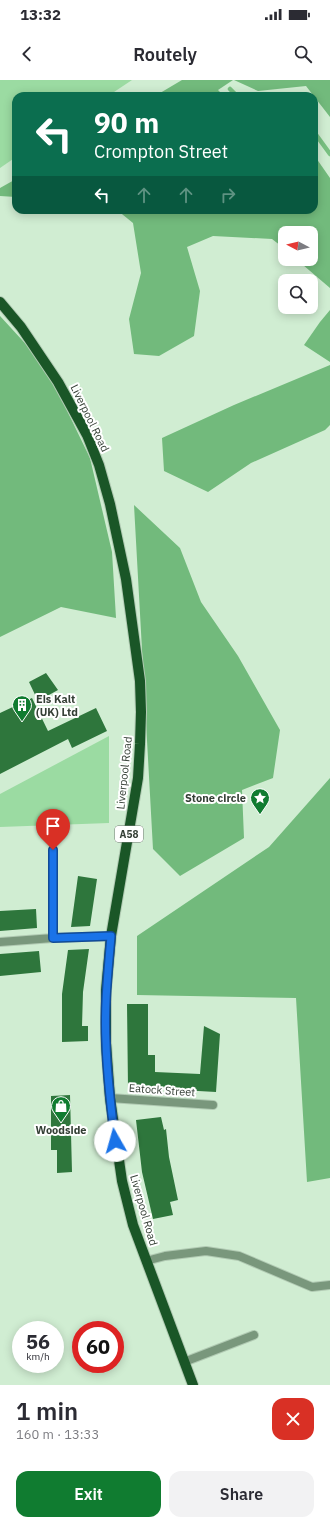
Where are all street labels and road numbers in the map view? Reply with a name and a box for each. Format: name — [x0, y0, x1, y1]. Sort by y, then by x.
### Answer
street label: Liverpool Road — [68, 382, 112, 454]
street label: Liverpool Road — [113, 736, 135, 810]
road number: A58 — [115, 826, 143, 842]
street label: Eatock Street — [128, 1081, 196, 1099]
street label: Liverpool Road — [127, 1173, 161, 1247]

